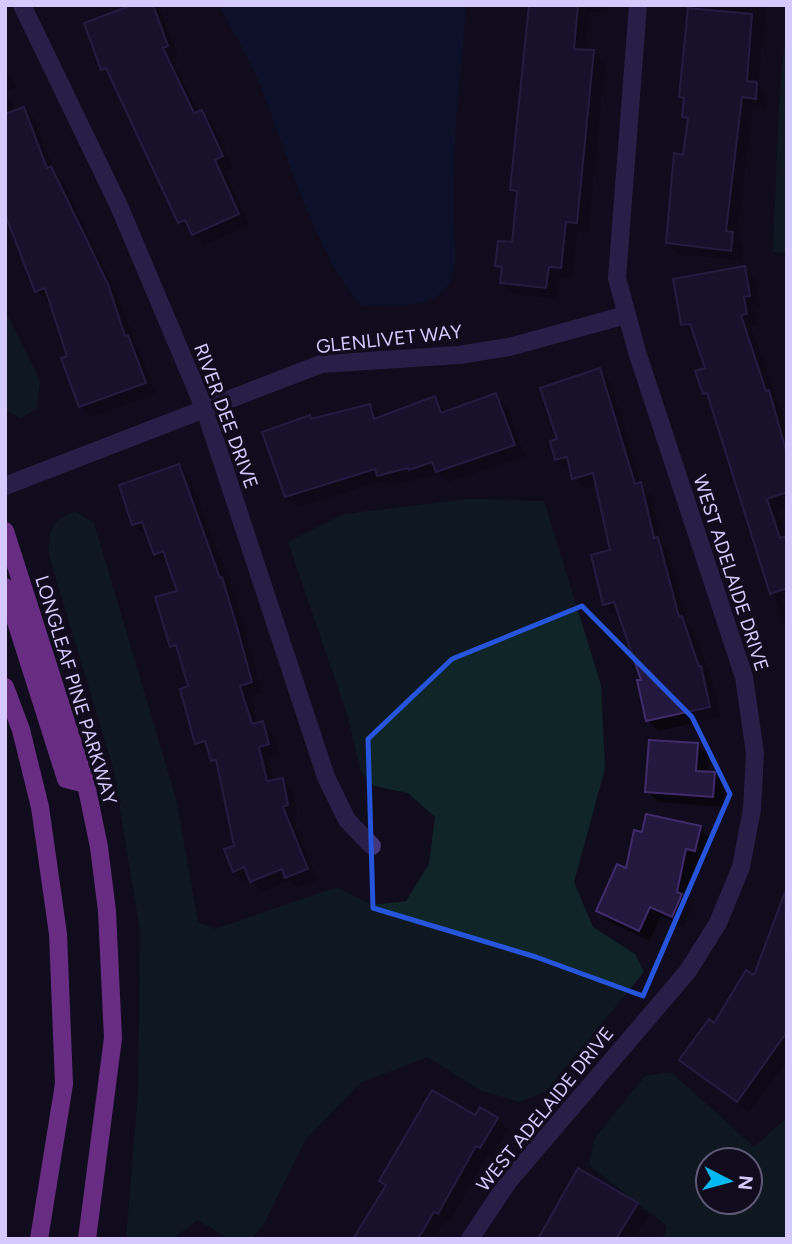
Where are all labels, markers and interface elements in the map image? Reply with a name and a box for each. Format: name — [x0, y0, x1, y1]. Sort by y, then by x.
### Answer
street label: GLENLIVET WAY — [315, 320, 464, 358]
street label: RIVER DEE DRIVE — [189, 340, 263, 492]
street label: WEST ADELAIDE DRIVE — [688, 472, 774, 674]
street label: LONGLEAF PINE PARKWAY — [30, 573, 122, 808]
street label: WEST ADELAIDE DRIVE — [472, 1022, 618, 1196]
north arrow — [694, 1146, 764, 1216]
text: N — [733, 1174, 758, 1191]

